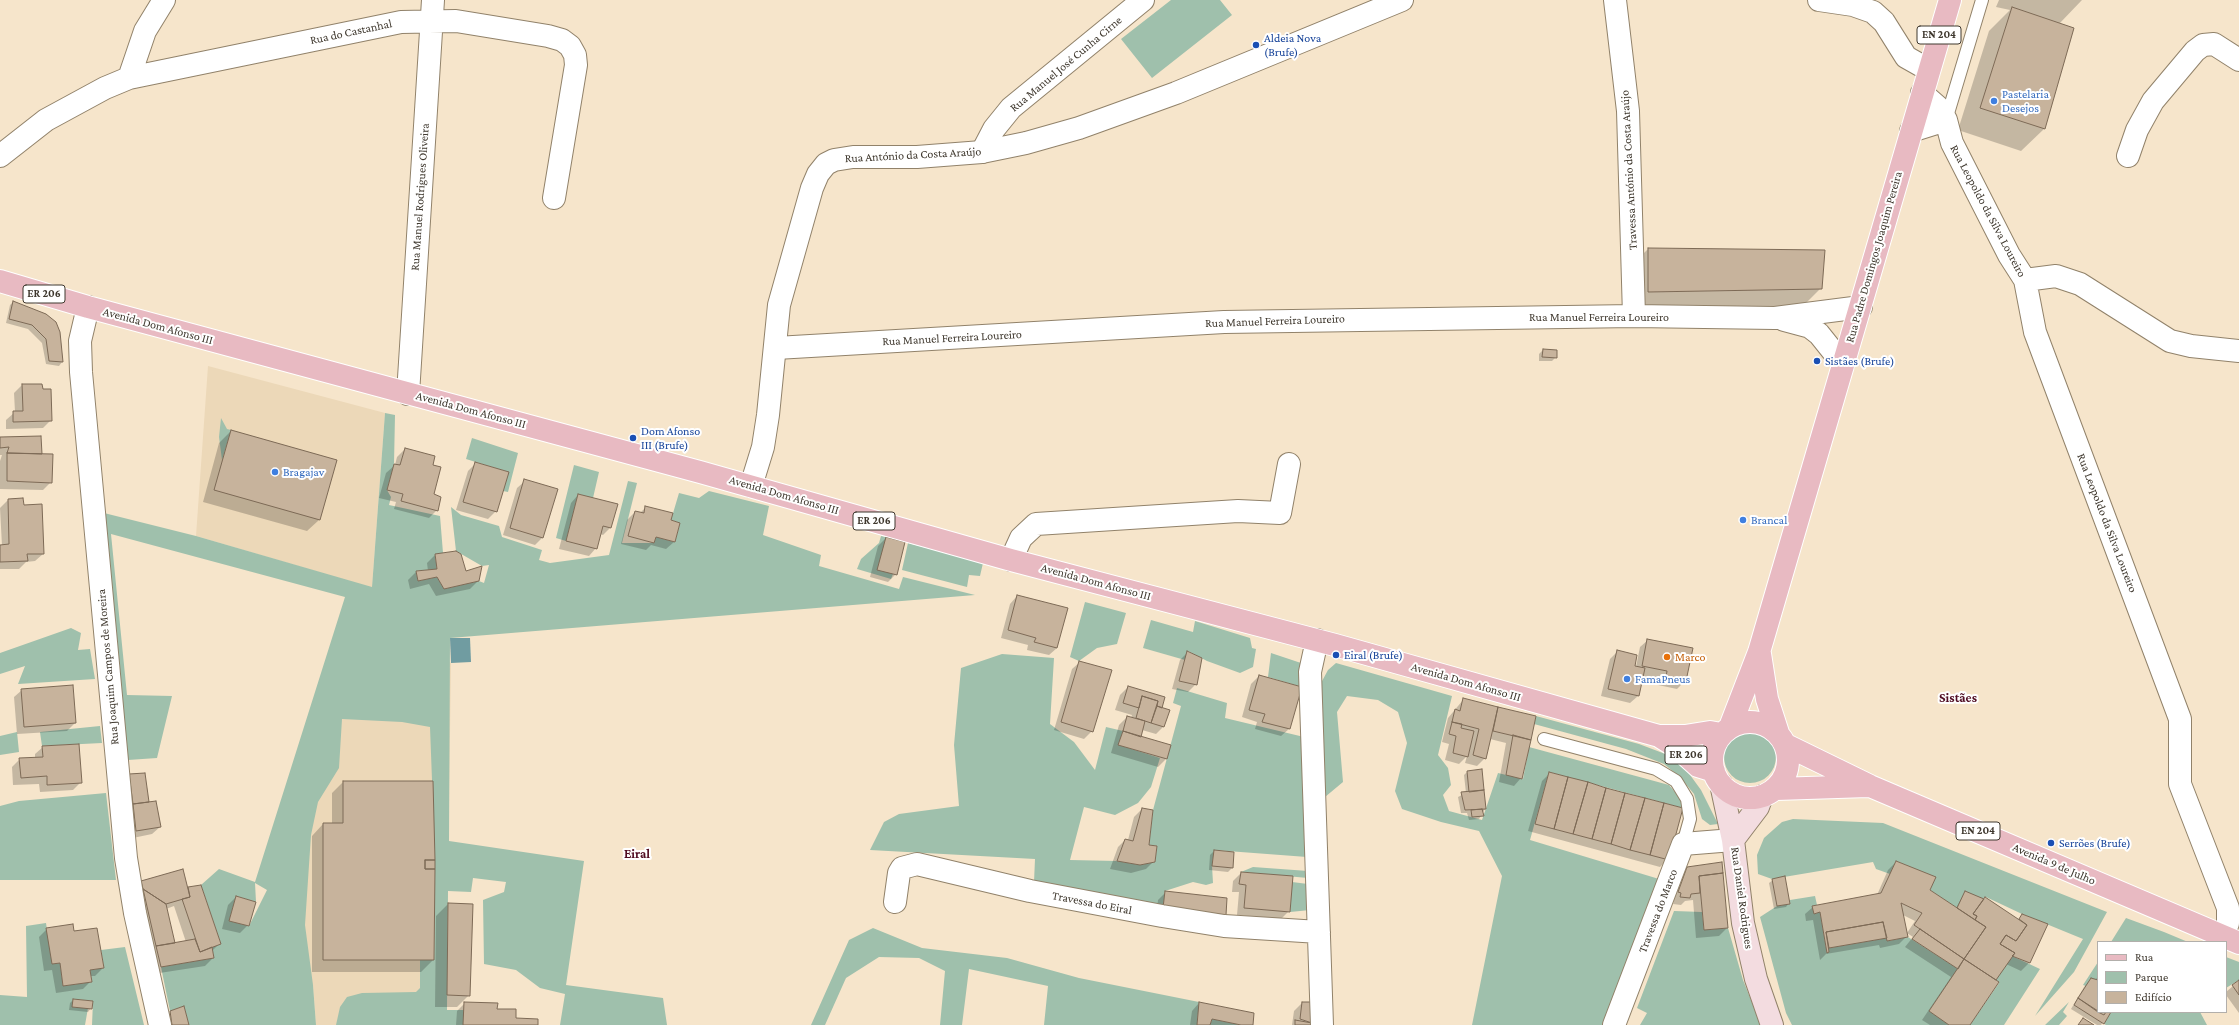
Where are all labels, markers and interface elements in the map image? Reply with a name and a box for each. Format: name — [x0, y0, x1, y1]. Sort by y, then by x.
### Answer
street label: Rua Manuel José Cunha Cirne — [1007, 13, 1125, 115]
street label: Rua do Castanhal — [309, 16, 393, 48]
road number: EN 204 — [1917, 26, 1961, 44]
place label: Aldeia Nova (Brufe) — [1264, 31, 1321, 59]
marker: Aldeia Nova (Brufe) — [1251, 40, 1261, 50]
place label: Pastelaria Desejos — [2002, 87, 2049, 115]
street label: Travessa António da Costa Araújo — [1618, 90, 1640, 250]
marker: Pastelaria Desejos — [1989, 96, 1999, 106]
street label: Rua Manuel Rodrigues Oliveira — [408, 123, 432, 271]
street label: Rua Leopoldo da Silva Loureiro — [1947, 142, 2029, 280]
street label: Rua António da Costa Araújo — [844, 144, 982, 166]
street label: Rua Padre Domingos Joaquim Pereira — [1843, 170, 1905, 344]
road number: ER 206 — [23, 285, 65, 303]
street label: Avenida Dom Afonso III — [101, 304, 215, 348]
street label: Rua Manuel Ferreira Loureiro — [1529, 310, 1669, 324]
street label: Rua Manuel Ferreira Loureiro — [1205, 311, 1345, 331]
street label: Rua Manuel Ferreira Loureiro — [882, 327, 1022, 349]
place label: Sistães (Brufe) — [1825, 354, 1894, 368]
marker: Sistães (Brufe) — [1812, 356, 1822, 366]
street label: Avenida Dom Afonso III — [414, 388, 528, 432]
place label: Dom Afonso III (Brufe) — [641, 424, 700, 452]
marker: Dom Afonso III (Brufe) — [628, 433, 638, 443]
street label: Rua Leopoldo da Silva Loureiro — [2074, 451, 2140, 595]
place label: Bragajav — [283, 465, 324, 479]
marker: Bragajav — [270, 467, 280, 477]
street label: Avenida Dom Afonso III — [728, 472, 840, 518]
road number: ER 206 — [853, 512, 895, 530]
place label: Brancal — [1751, 513, 1787, 527]
marker: Brancal — [1738, 515, 1748, 525]
street label: Avenida Dom Afonso III — [1039, 560, 1153, 604]
street label: Rua Joaquim Campos de Moreira — [94, 588, 122, 746]
place label: Eiral (Brufe) — [1344, 648, 1403, 662]
marker: Eiral (Brufe) — [1331, 650, 1341, 660]
place label: Marco — [1675, 650, 1705, 664]
marker: Marco — [1662, 652, 1672, 662]
street label: Avenida Dom Afonso III — [1410, 659, 1522, 705]
place label: FamaPneus — [1635, 672, 1690, 686]
marker: FamaPneus — [1622, 674, 1632, 684]
district label: Sistães — [1939, 690, 1977, 706]
road number: ER 206 — [1665, 746, 1707, 764]
road number: EN 204 — [1956, 822, 2000, 840]
place label: Serrões (Brufe) — [2059, 836, 2131, 850]
marker: Serrões (Brufe) — [2046, 838, 2056, 848]
street label: Avenida 9 de Julho — [2010, 840, 2098, 888]
district label: Eiral — [624, 846, 650, 862]
street label: Rua Daniel Rodrigues — [1728, 846, 1756, 950]
street label: Travessa do Marco — [1635, 867, 1681, 955]
street label: Travessa do Eiral — [1051, 888, 1133, 918]
legend — [2097, 941, 2227, 1013]
text: Rua — [2135, 950, 2153, 964]
text: Parque — [2135, 970, 2168, 984]
text: Edifício — [2135, 990, 2172, 1004]

